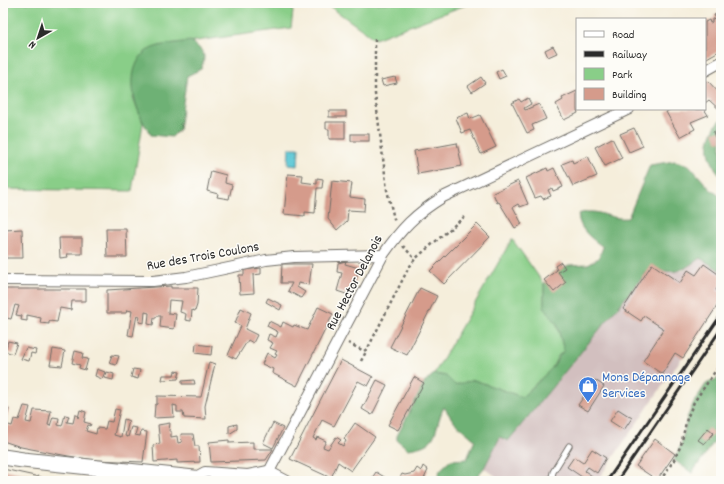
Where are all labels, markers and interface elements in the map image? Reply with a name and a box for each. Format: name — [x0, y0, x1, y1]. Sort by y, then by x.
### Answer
north arrow — [18, 18, 58, 58]
legend — [576, 18, 706, 110]
text: Road — [612, 27, 634, 44]
text: N — [25, 36, 40, 52]
text: Railway — [612, 47, 648, 64]
text: Park — [612, 67, 633, 84]
text: Building — [612, 87, 647, 104]
street label: Rue Hector Delanois — [321, 232, 389, 334]
street label: Rue des Trois Coulons — [145, 237, 261, 277]
place label: Mons Dépannage Services — [602, 368, 690, 404]
shop icon: Mons Dépannage Services — [577, 375, 599, 403]

